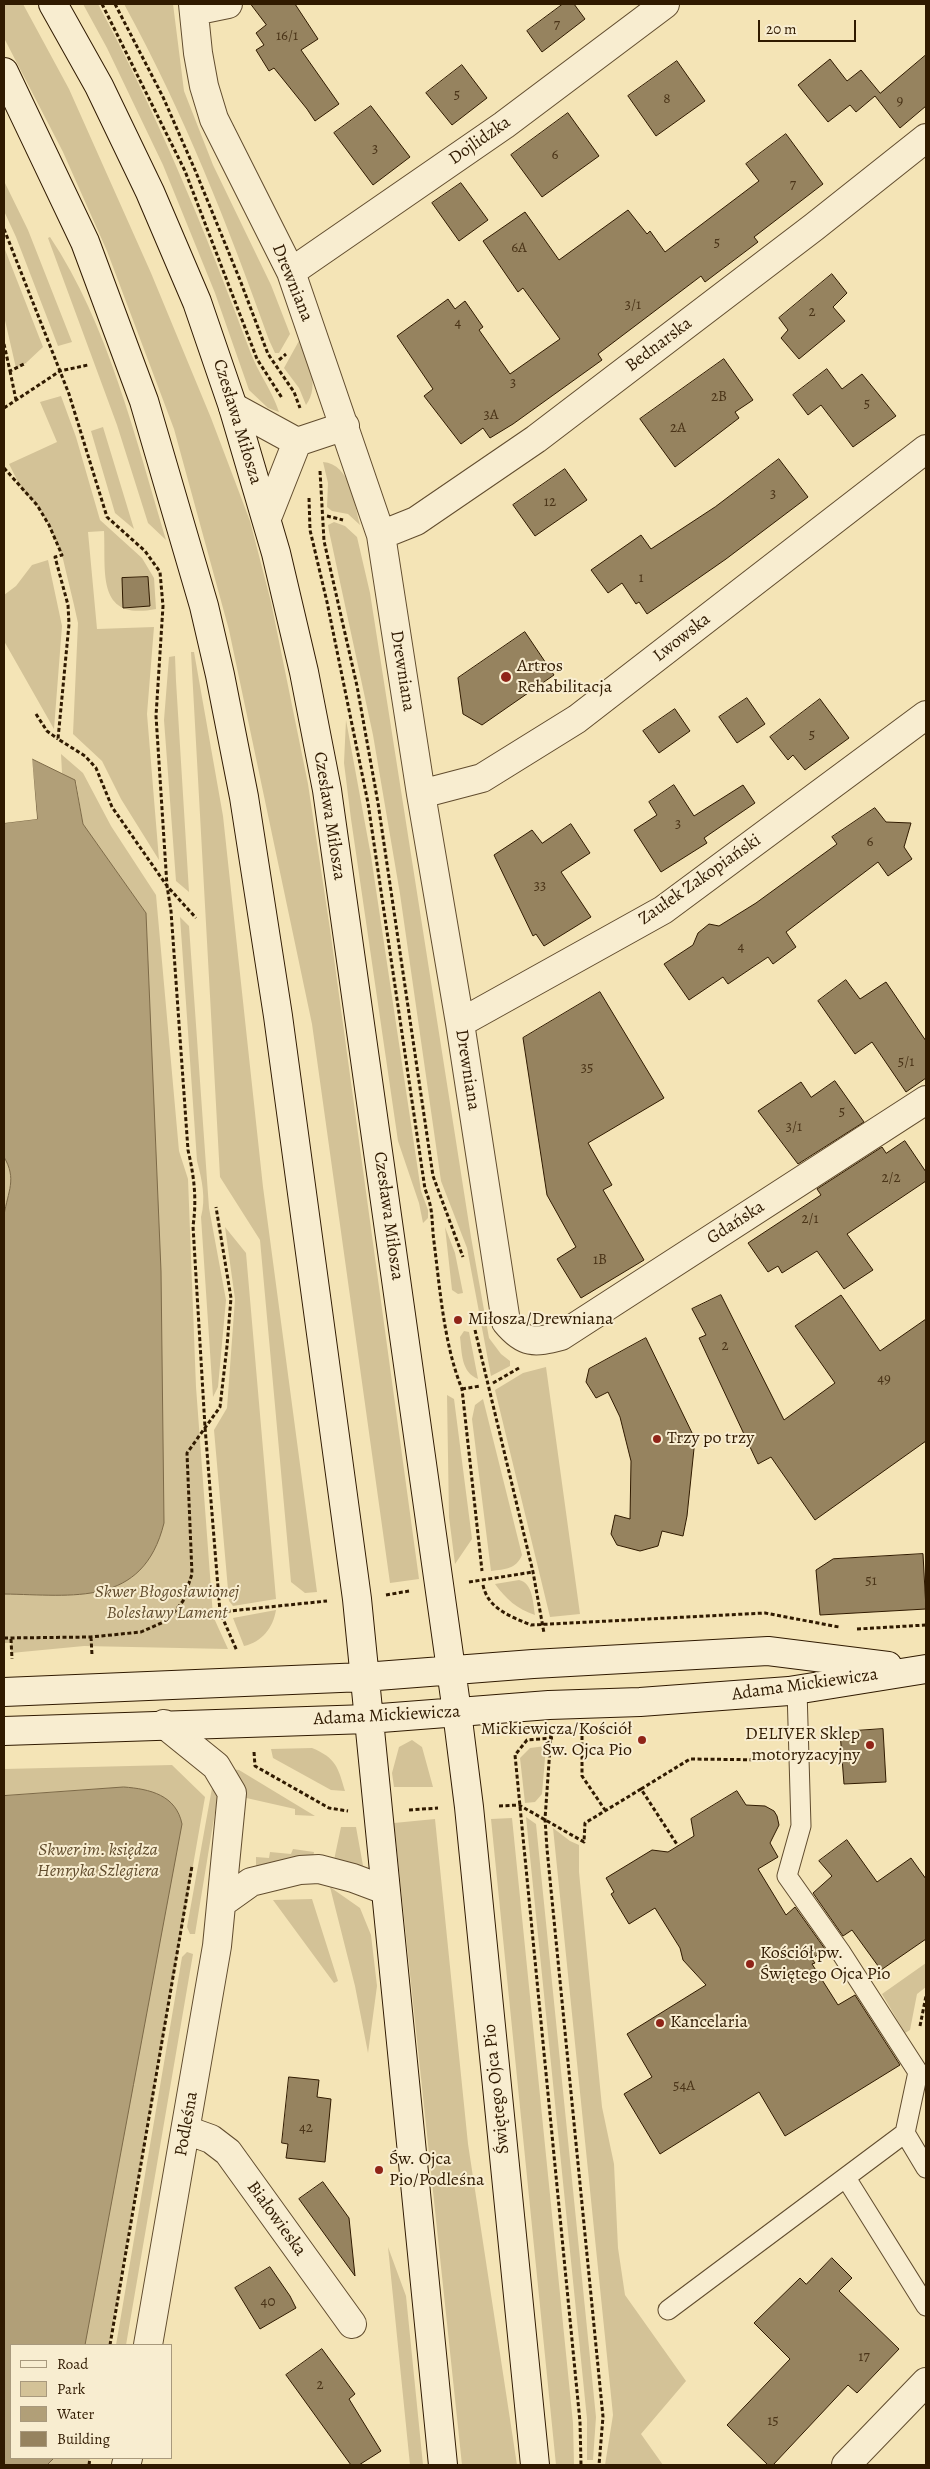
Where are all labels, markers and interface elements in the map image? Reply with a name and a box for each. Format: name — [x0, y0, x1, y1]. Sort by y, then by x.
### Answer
scale bar — [760, 10, 858, 42]
house number: 7 — [554, 16, 560, 34]
text: 20 m — [766, 19, 797, 39]
house number: 16/1 — [276, 27, 298, 45]
house number: 5 — [454, 86, 460, 104]
house number: 8 — [663, 90, 671, 108]
house number: 9 — [897, 92, 903, 110]
street label: Dojlidzka — [445, 112, 515, 170]
house number: 3 — [372, 140, 378, 158]
house number: 6 — [552, 146, 558, 164]
house number: 7 — [790, 176, 796, 194]
house number: 5 — [714, 234, 720, 252]
house number: 6A — [511, 239, 527, 257]
street label: Drewniana — [267, 241, 317, 325]
house number: 3/1 — [625, 296, 641, 314]
house number: 2 — [808, 303, 816, 321]
street label: Bednarska — [621, 313, 697, 377]
house number: 4 — [455, 314, 461, 332]
street label: Czesława Miłosza — [208, 357, 266, 487]
house number: 3 — [510, 374, 516, 392]
house number: 2B — [711, 388, 727, 406]
house number: 5 — [864, 395, 870, 413]
house number: 3A — [484, 406, 498, 424]
house number: 2A — [670, 419, 686, 437]
house number: 3 — [770, 485, 776, 503]
house number: 12 — [544, 493, 556, 511]
house number: 1 — [638, 569, 644, 587]
street label: Lwowska — [649, 609, 715, 667]
street label: Drewniana — [385, 629, 419, 713]
place label: Artros Rehabilitacja — [517, 656, 612, 699]
marker: Artros Rehabilitacja — [499, 670, 513, 684]
house number: 5 — [809, 726, 815, 744]
street label: Czesława Miłosza — [308, 750, 350, 882]
house number: 3 — [675, 815, 681, 833]
street label: Zaułek Zakopiański — [635, 830, 765, 930]
house number: 6 — [867, 833, 873, 851]
house number: 33 — [534, 877, 546, 895]
house number: 4 — [738, 938, 744, 956]
street label: Drewniana — [450, 1028, 484, 1112]
house number: 5/1 — [898, 1053, 914, 1071]
house number: 35 — [581, 1059, 593, 1077]
house number: 5 — [839, 1103, 845, 1121]
house number: 3/1 — [786, 1118, 802, 1136]
street label: Czesława Miłosza — [368, 1150, 408, 1282]
house number: 2/2 — [881, 1169, 901, 1187]
street label: Gdańska — [703, 1197, 769, 1249]
house number: 2/1 — [801, 1210, 819, 1228]
house number: 1B — [593, 1251, 607, 1269]
place label: Miłosza/Drewniana — [468, 1309, 613, 1331]
marker: Miłosza/Drewniana — [452, 1314, 464, 1326]
house number: 2 — [721, 1337, 729, 1355]
house number: 49 — [877, 1370, 891, 1388]
place label: Trzy po trzy — [667, 1428, 754, 1450]
marker: Trzy po trzy — [651, 1433, 663, 1445]
house number: 51 — [865, 1572, 877, 1590]
park label: Skwer Błogosławionej Bolesławy Lament — [95, 1582, 239, 1625]
street label: Adama Mickiewicza — [731, 1664, 879, 1706]
street label: Adama Mickiewicza — [313, 1701, 461, 1731]
place label: Mickiewicza/Kościół Św. Ojca Pio — [481, 1719, 632, 1762]
place label: DELIVER Sklep motoryzacyjny — [745, 1724, 860, 1766]
marker: Mickiewicza/Kościół Św. Ojca Pio — [636, 1734, 648, 1746]
marker: DELIVER Sklep motoryzacyjny — [864, 1739, 876, 1751]
park label: Skwer im. księdza Henryka Szlegiera — [37, 1840, 159, 1882]
place label: Kościół pw. Świętego Ojca Pio — [760, 1943, 891, 1986]
marker: Kościół pw. Świętego Ojca Pio — [744, 1958, 756, 1970]
place label: Kancelaria — [670, 2012, 748, 2034]
marker: Kancelaria — [654, 2017, 666, 2029]
street label: Świętego Ojca Pio — [479, 2023, 515, 2155]
house number: 54A — [673, 2077, 695, 2095]
street label: Podleśna — [171, 2090, 203, 2158]
house number: 42 — [299, 2119, 313, 2137]
place label: Św. Ojca Pio/Podleśna — [389, 2149, 484, 2192]
marker: Św. Ojca Pio/Podleśna — [373, 2164, 385, 2176]
street label: Białowieska — [242, 2177, 310, 2261]
house number: 40 — [261, 2293, 275, 2311]
legend — [10, 2344, 172, 2459]
house number: 17 — [858, 2348, 870, 2366]
text: Road — [57, 2354, 88, 2374]
house number: 2 — [316, 2376, 324, 2394]
text: Park — [57, 2379, 85, 2399]
text: Water — [57, 2404, 94, 2424]
house number: 15 — [767, 2412, 779, 2430]
text: Building — [57, 2429, 110, 2449]

